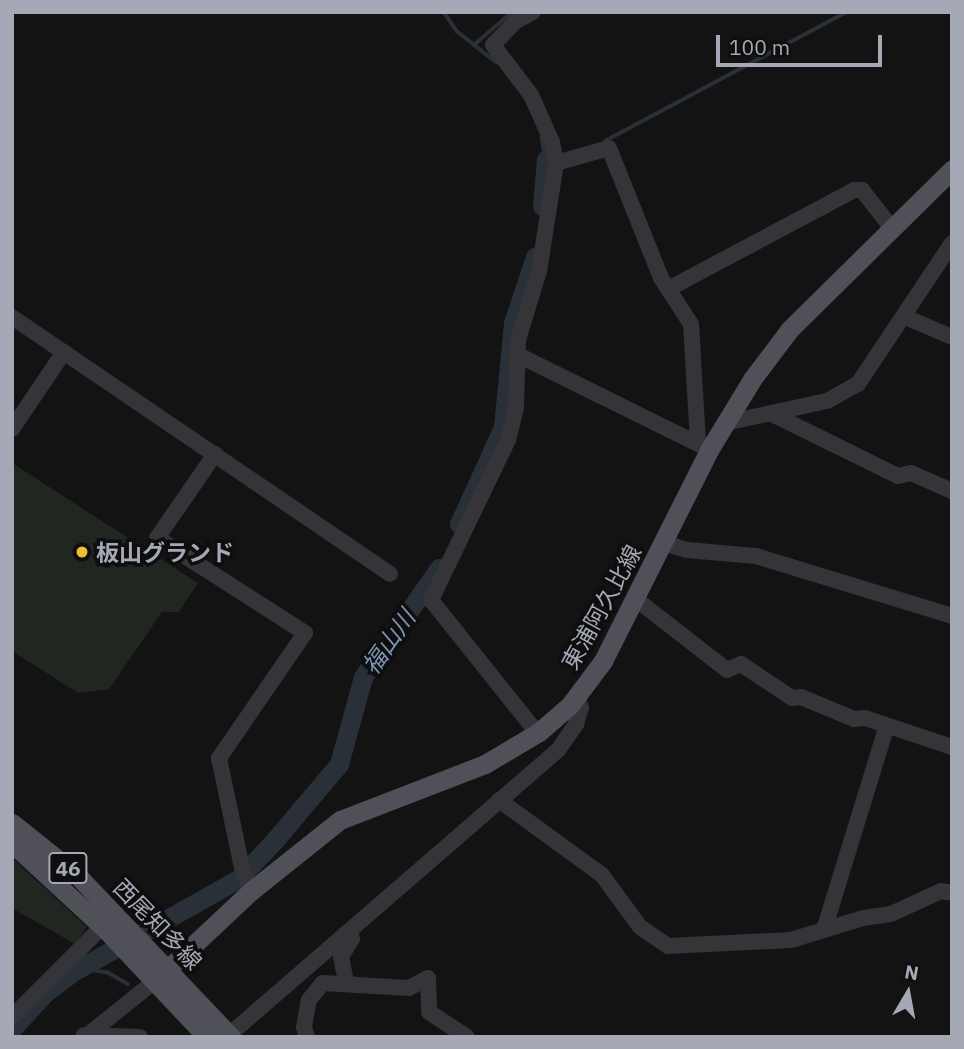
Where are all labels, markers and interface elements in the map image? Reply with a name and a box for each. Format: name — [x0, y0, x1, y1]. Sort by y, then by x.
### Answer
scale bar — [719, 21, 885, 65]
text: 100 m — [729, 33, 790, 61]
place label: 板山グランド — [96, 538, 234, 566]
street label: 東浦阿久比線 — [555, 540, 647, 674]
marker: 板山グランド — [74, 544, 90, 560]
water label: 福山川 — [357, 604, 421, 680]
road number: 46 — [47, 850, 89, 886]
street label: 西尾知多線 — [108, 873, 208, 975]
north arrow — [873, 958, 943, 1028]
text: N — [903, 959, 921, 985]

